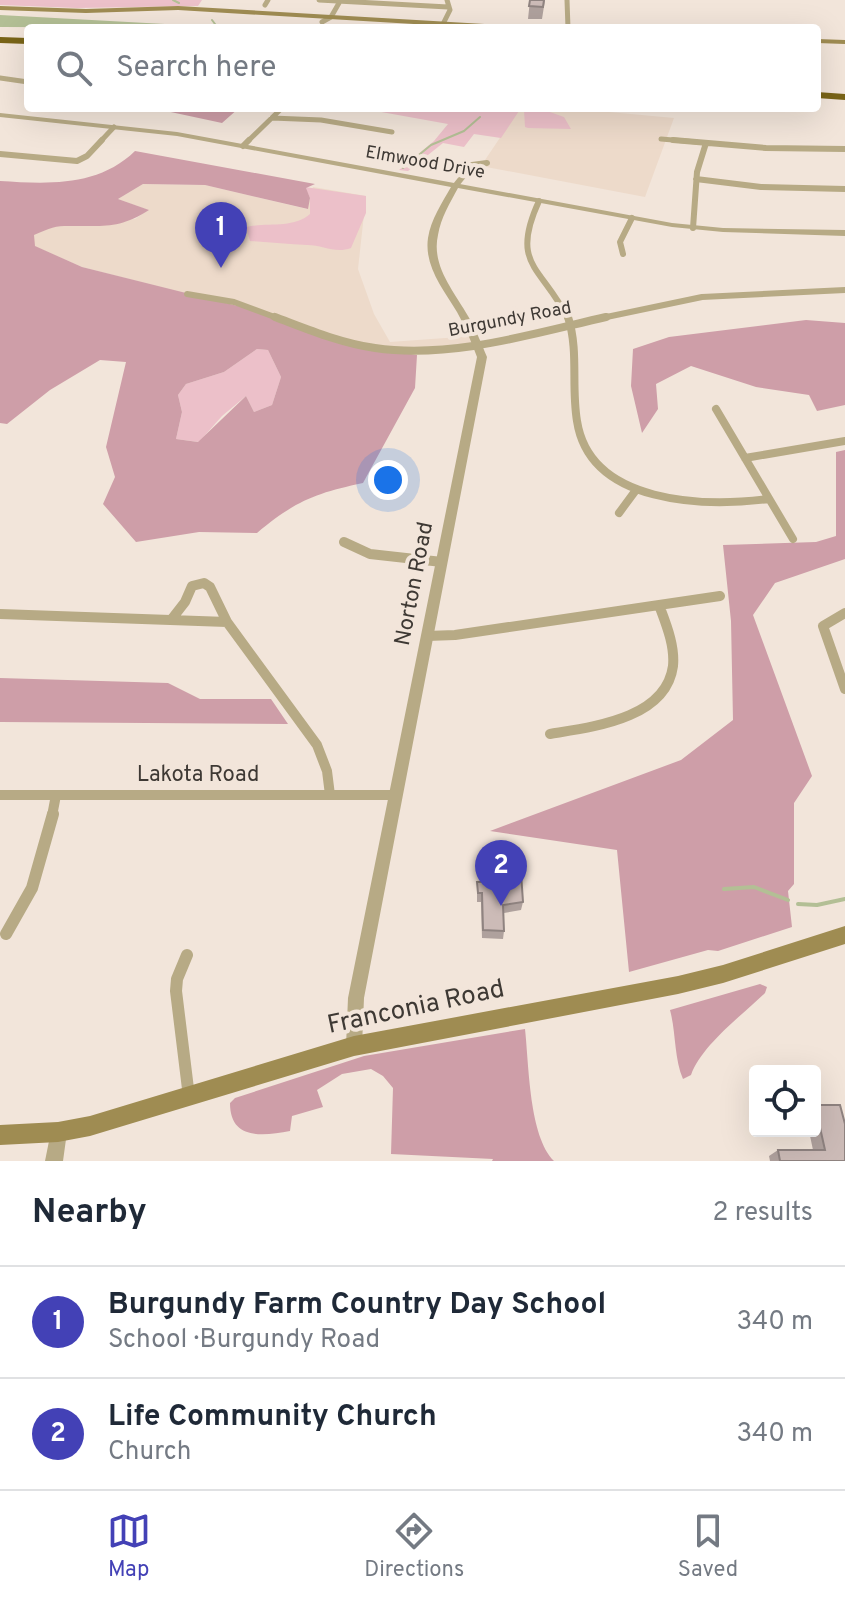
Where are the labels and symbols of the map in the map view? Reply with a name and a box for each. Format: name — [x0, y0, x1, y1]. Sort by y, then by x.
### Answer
street label: Elmwood Drive — [363, 141, 487, 185]
pin: 1 — [195, 202, 247, 268]
street label: Burgundy Road — [446, 297, 574, 343]
your location — [368, 460, 408, 500]
street label: Norton Road — [390, 520, 440, 648]
street label: Lakota Road — [137, 762, 259, 789]
pin: 2 — [475, 840, 527, 906]
street label: Franconia Road — [324, 973, 508, 1043]

